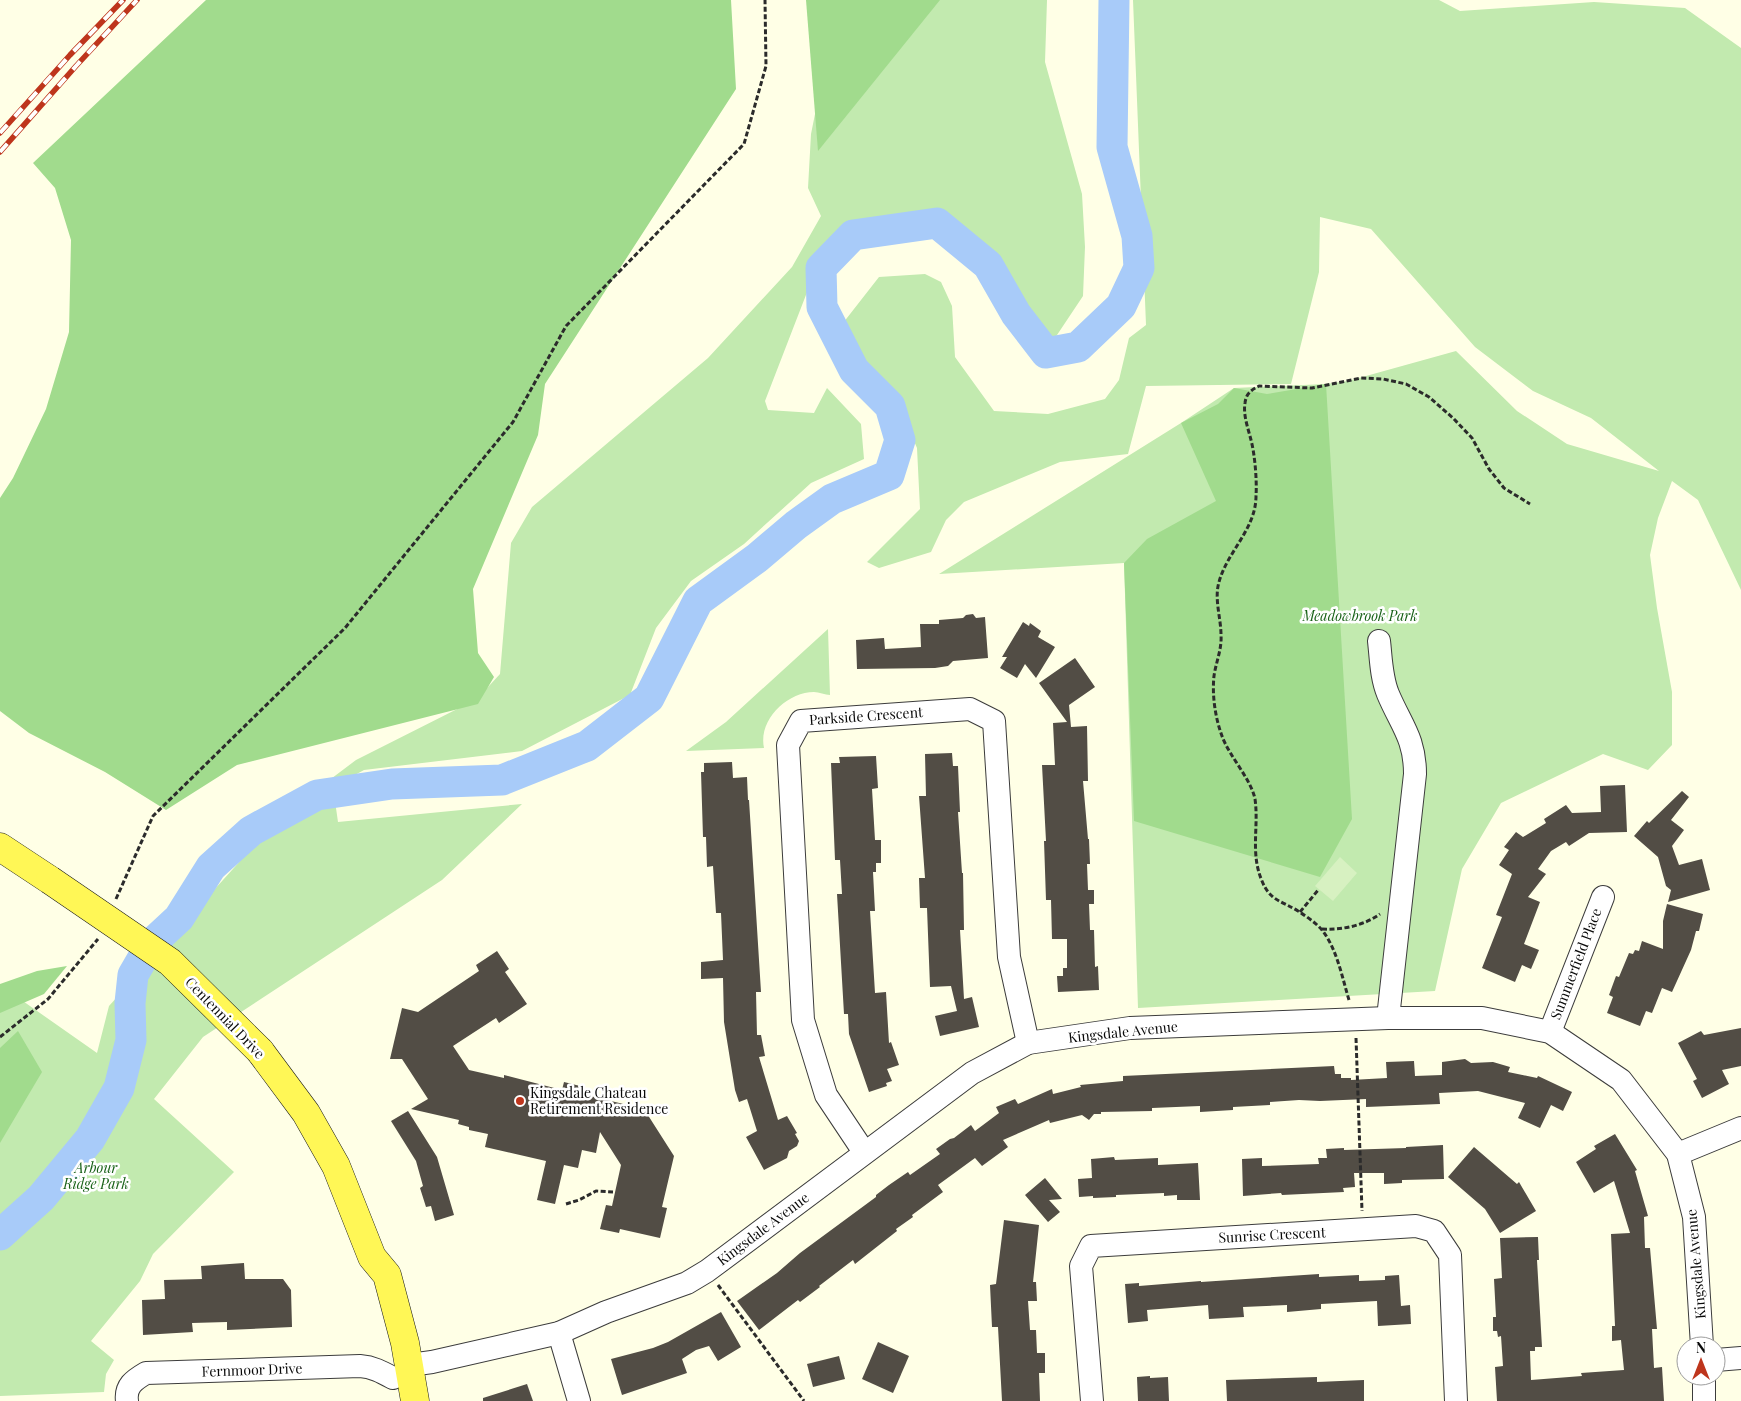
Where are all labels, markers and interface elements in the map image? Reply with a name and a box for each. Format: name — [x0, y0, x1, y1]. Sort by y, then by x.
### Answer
park label: Meadowbrook Park — [1302, 606, 1417, 625]
street label: Parkside Crescent — [808, 702, 924, 729]
street label: Summerfield Place — [1546, 905, 1606, 1022]
street label: Centennial Drive — [181, 973, 269, 1063]
street label: Kingsdale Avenue — [1067, 1016, 1179, 1047]
place label: Kingsdale Chateau Retirement Residence — [530, 1083, 668, 1118]
marker: Kingsdale Chateau Retirement Residence — [514, 1095, 526, 1107]
park label: Arbour Ridge Park — [62, 1158, 129, 1193]
street label: Kingsdale Avenue — [713, 1188, 812, 1269]
street label: Kingsdale Avenue — [1681, 1208, 1710, 1320]
street label: Sunrise Crescent — [1218, 1222, 1327, 1247]
north arrow — [1676, 1336, 1726, 1386]
text: N — [1696, 1338, 1706, 1357]
street label: Fernmoor Drive — [201, 1358, 303, 1381]

